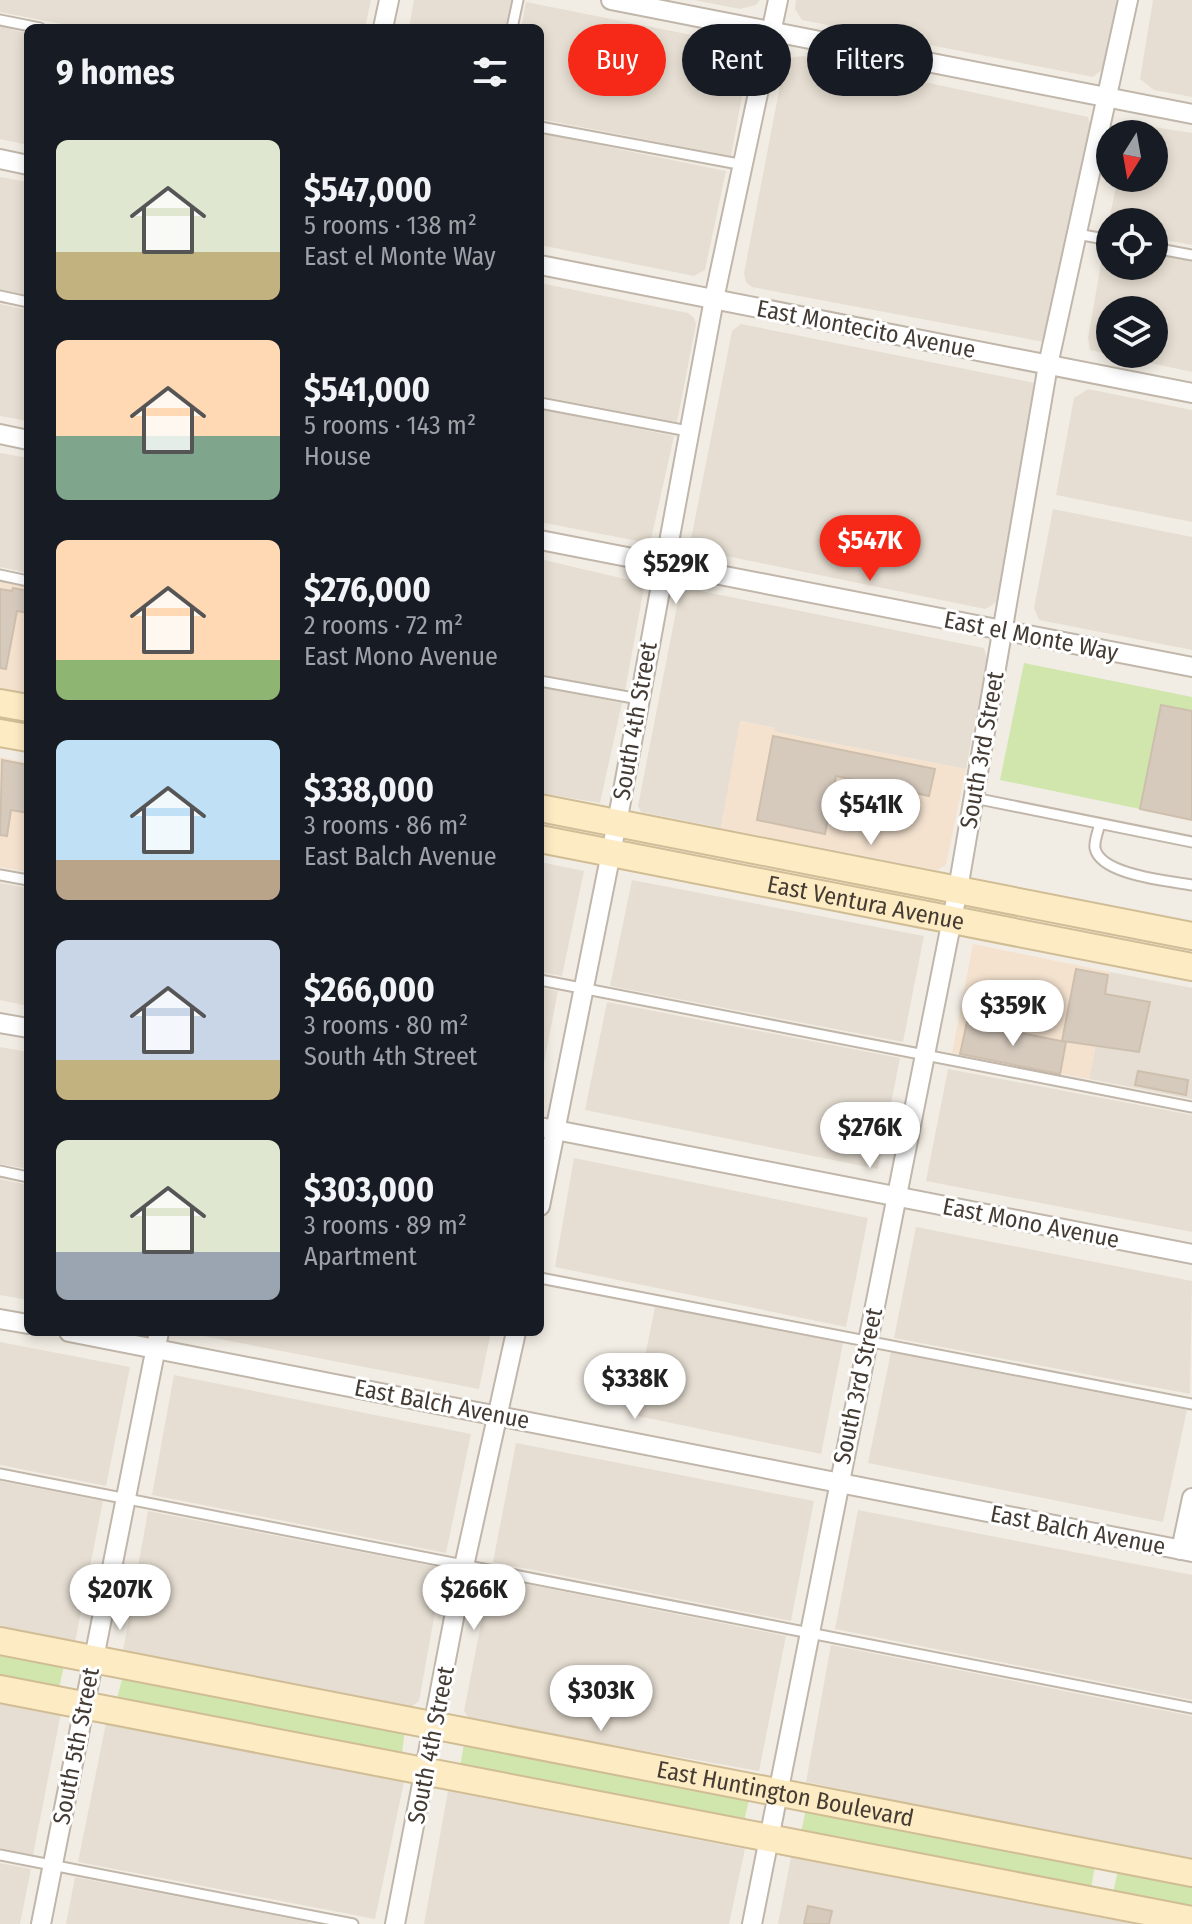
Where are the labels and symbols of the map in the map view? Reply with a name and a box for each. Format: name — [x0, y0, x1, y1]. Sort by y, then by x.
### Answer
north arrow — [1096, 120, 1168, 192]
street label: East Montecito Avenue — [754, 294, 978, 364]
pin: $547K — [814, 515, 926, 583]
pin: $529K — [620, 538, 732, 606]
street label: East el Monte Way — [942, 605, 1121, 667]
street label: South 4th Street — [607, 640, 663, 802]
street label: South 3rd Street — [954, 669, 1010, 831]
pin: $541K — [815, 779, 927, 847]
street label: East Ventura Avenue — [765, 870, 967, 936]
pin: $359K — [957, 980, 1069, 1048]
pin: $276K — [814, 1102, 926, 1170]
street label: East Mono Avenue — [940, 1192, 1122, 1254]
street label: South 3rd Street — [828, 1305, 888, 1467]
pin: $338K — [579, 1353, 691, 1421]
street label: East Balch Avenue — [352, 1373, 532, 1435]
street label: East Balch Avenue — [988, 1499, 1168, 1561]
pin: $207K — [64, 1564, 176, 1632]
pin: $266K — [418, 1564, 530, 1632]
street label: South 4th Street — [402, 1664, 460, 1826]
street label: South 5th Street — [47, 1665, 105, 1827]
pin: $303K — [545, 1665, 657, 1733]
street label: East Huntington Boulevard — [654, 1755, 916, 1833]

